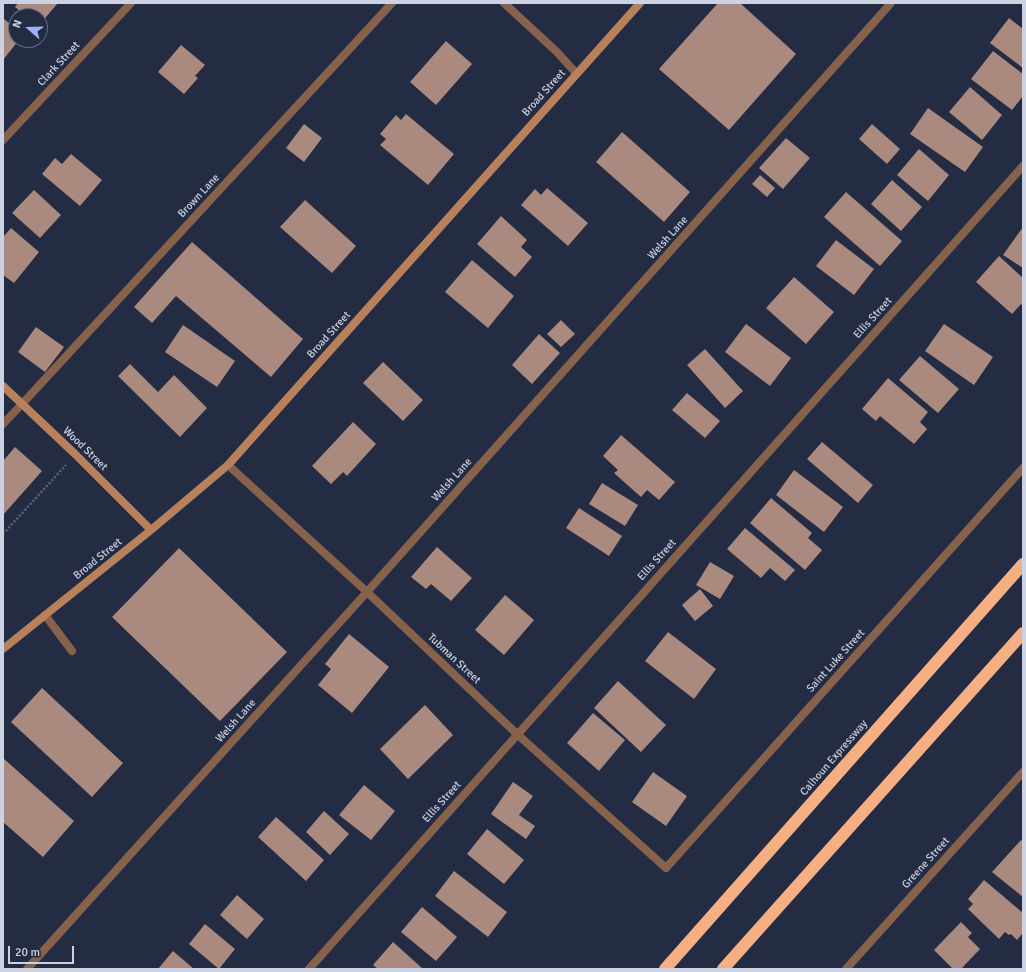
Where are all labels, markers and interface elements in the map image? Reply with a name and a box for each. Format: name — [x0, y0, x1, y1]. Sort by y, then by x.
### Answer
north arrow — [8, 8, 48, 48]
text: N — [10, 18, 25, 30]
street label: Clark Street — [35, 39, 83, 89]
street label: Broad Street — [520, 67, 568, 119]
street label: Brown Lane — [175, 171, 223, 221]
street label: Welsh Lane — [645, 214, 691, 262]
street label: Ellis Street — [851, 294, 895, 342]
street label: Broad Street — [305, 309, 353, 361]
street label: Wood Street — [60, 424, 110, 474]
street label: Welsh Lane — [429, 456, 475, 504]
street label: Broad Street — [71, 535, 125, 583]
street label: Ellis Street — [635, 536, 679, 584]
street label: Saint Luke Street — [804, 627, 868, 695]
street label: Tubman Street — [425, 631, 483, 687]
street label: Welsh Lane — [213, 697, 259, 745]
street label: Calhoun Expressway — [798, 717, 870, 799]
street label: Ellis Street — [420, 778, 464, 826]
street label: Greene Street — [900, 835, 952, 891]
scale bar — [10, 938, 76, 964]
text: 20 m — [15, 945, 40, 960]

